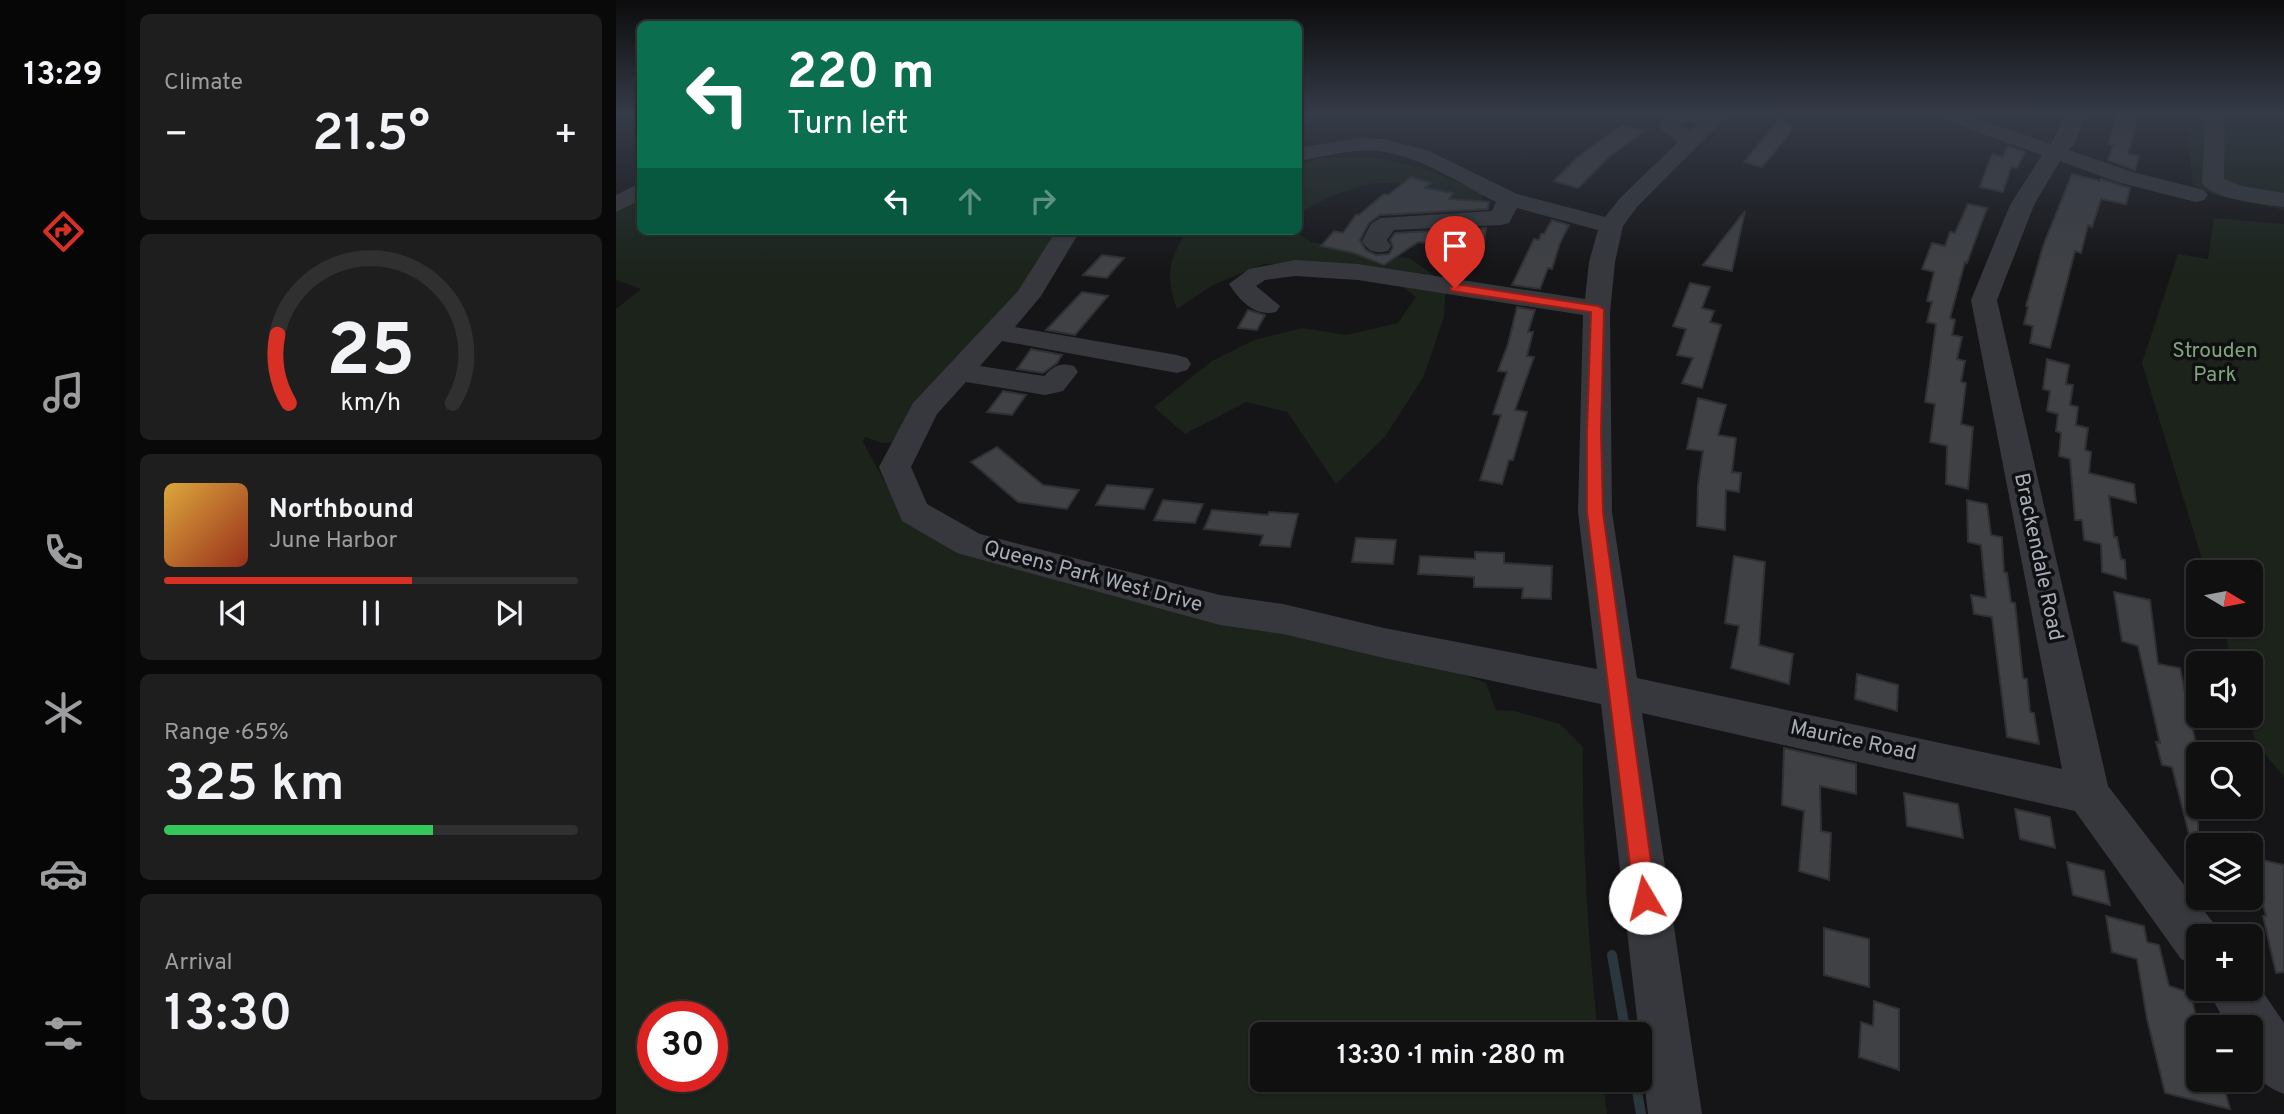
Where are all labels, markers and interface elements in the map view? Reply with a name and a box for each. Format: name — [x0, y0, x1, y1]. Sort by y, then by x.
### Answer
text: 220 m — [787, 44, 934, 106]
icon: left — [672, 49, 763, 140]
text: 13:29 — [24, 56, 103, 96]
text: Climate — [164, 69, 243, 98]
text: 21.5° — [312, 103, 430, 169]
text: Turn left — [787, 105, 908, 145]
text: − — [164, 112, 189, 161]
text: + — [553, 112, 578, 161]
icon: left — [878, 182, 916, 220]
icon: ahead — [951, 182, 989, 220]
icon: right — [1024, 182, 1062, 220]
icon: directions — [39, 207, 88, 256]
pin — [1425, 216, 1485, 288]
icon: arrive — [1436, 227, 1474, 265]
text: 25 — [327, 309, 416, 401]
park label: Strouden Park — [2172, 338, 2258, 389]
icon: music — [39, 368, 88, 417]
text: km/h — [341, 388, 401, 420]
street label: Brackendale Road — [2007, 471, 2069, 643]
text: Northbound — [269, 494, 414, 527]
text: June Harbor — [269, 527, 397, 556]
icon: phone — [39, 528, 88, 577]
street label: Queens Park West Drive — [981, 535, 1205, 619]
north arrow — [2186, 560, 2263, 637]
map controls — [2186, 560, 2263, 1092]
icon: previous — [214, 594, 252, 632]
icon: pause — [352, 594, 390, 632]
icon: next — [490, 594, 528, 632]
button: sound — [2186, 651, 2263, 728]
icon: climate — [39, 688, 88, 737]
street label: Maurice Road — [1788, 714, 1918, 768]
text: Range · 65% — [164, 719, 289, 748]
button: search — [2186, 742, 2263, 819]
text: 325 km — [164, 753, 344, 819]
button: layers — [2186, 833, 2263, 910]
icon: car — [39, 849, 88, 898]
position arrow — [1608, 861, 1682, 935]
button: + — [2186, 924, 2263, 1001]
text: Arrival — [164, 949, 233, 978]
text: 13:30 — [164, 983, 292, 1049]
speed limit sign: 30 — [637, 1001, 728, 1092]
icon: filters — [39, 1009, 88, 1058]
button: − — [2186, 1015, 2263, 1092]
text: 13:30 · 1 min · 280 m — [1337, 1040, 1565, 1073]

